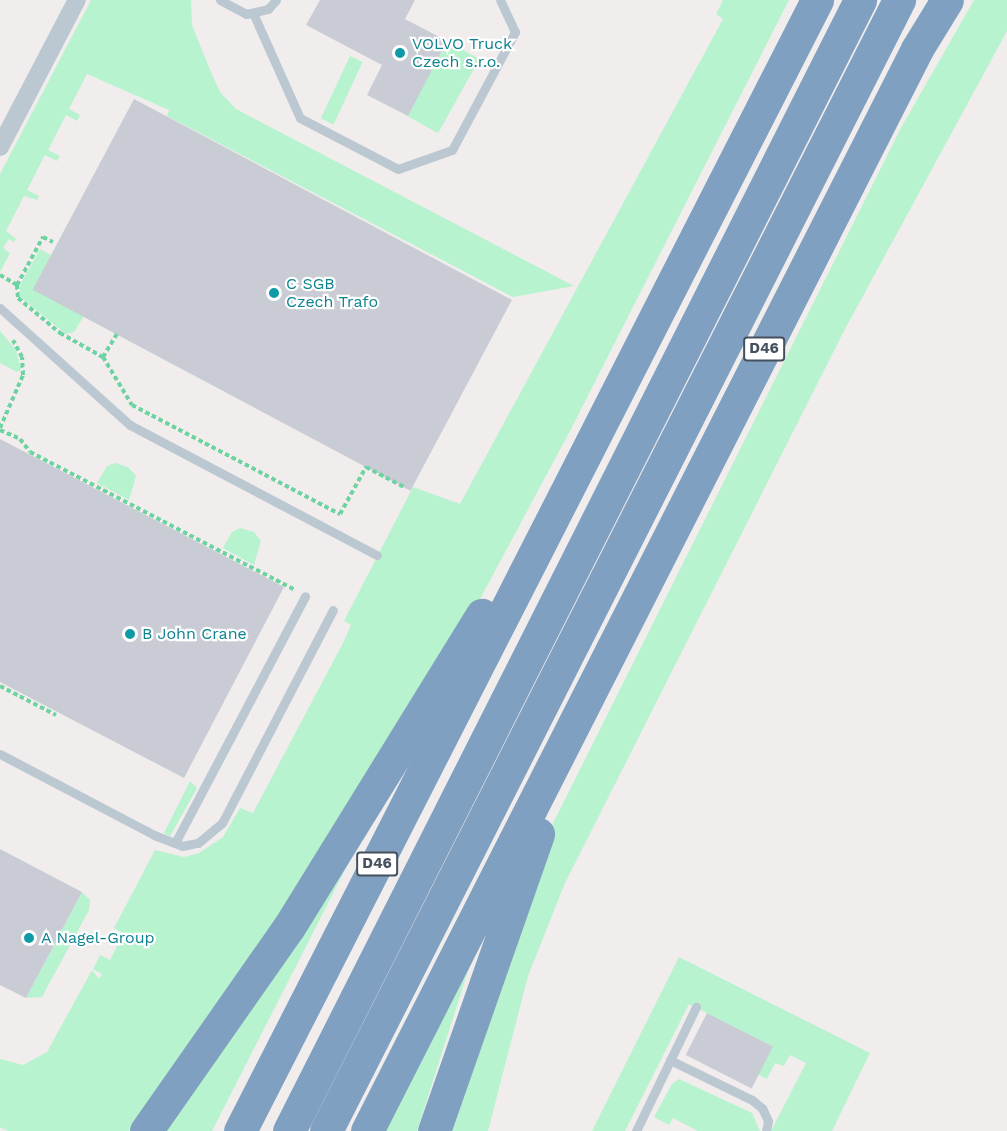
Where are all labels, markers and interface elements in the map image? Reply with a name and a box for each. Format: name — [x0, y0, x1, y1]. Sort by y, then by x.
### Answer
place label: VOLVO Truck Czech s.r.o. — [412, 34, 513, 72]
marker: VOLVO Truck Czech s.r.o. — [393, 46, 407, 60]
place label: C SGB Czech Trafo — [286, 274, 378, 312]
marker: C SGB Czech Trafo — [267, 286, 281, 300]
road number: D46 — [743, 337, 785, 361]
place label: B John Crane — [142, 624, 247, 644]
marker: B John Crane — [123, 627, 137, 641]
road number: D46 — [356, 852, 398, 876]
place label: A Nagel-Group — [41, 928, 155, 948]
marker: A Nagel-Group — [22, 931, 36, 945]

